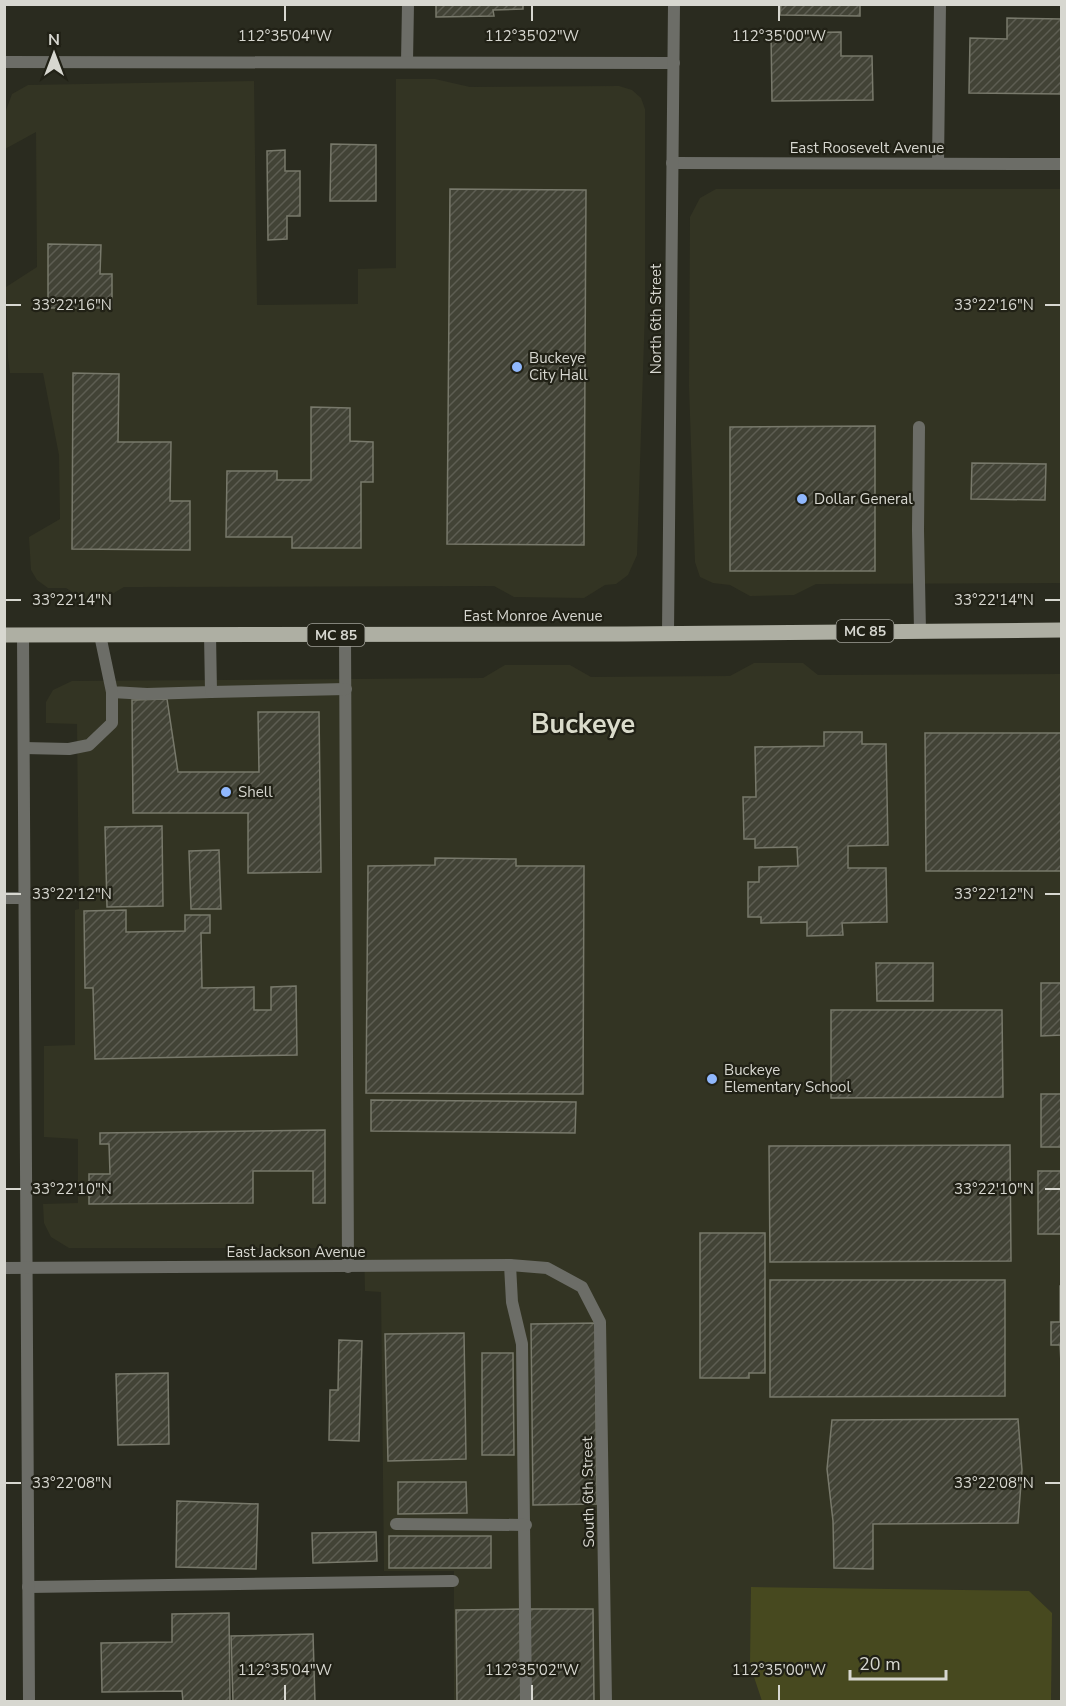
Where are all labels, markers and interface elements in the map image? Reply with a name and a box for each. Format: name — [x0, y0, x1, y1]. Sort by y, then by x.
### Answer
north arrow — [24, 24, 84, 84]
text: 112°35'04"W — [238, 26, 333, 46]
text: 112°35'02"W — [485, 26, 580, 46]
text: 112°35'00"W — [732, 26, 827, 46]
text: N — [48, 29, 60, 51]
street label: East Roosevelt Avenue — [790, 138, 944, 158]
street label: North 6th Street — [646, 263, 666, 374]
text: 33°22'16"N — [32, 295, 112, 315]
text: 33°22'16"N — [954, 295, 1034, 315]
place label: Buckeye City Hall — [529, 348, 588, 385]
marker: Buckeye City Hall — [510, 360, 524, 374]
place label: Dollar General — [814, 489, 913, 509]
marker: Dollar General — [795, 492, 809, 506]
text: 33°22'14"N — [32, 590, 112, 610]
text: 33°22'14"N — [954, 590, 1034, 610]
street label: East Monroe Avenue — [463, 606, 603, 626]
road number: MC 85 — [836, 620, 894, 642]
road number: MC 85 — [308, 624, 364, 646]
district label: Buckeye — [531, 706, 635, 743]
place label: Shell — [238, 782, 273, 802]
marker: Shell — [219, 785, 233, 799]
text: 33°22'12"N — [32, 884, 112, 904]
text: 33°22'12"N — [954, 884, 1034, 904]
place label: Buckeye Elementary School — [724, 1060, 851, 1097]
marker: Buckeye Elementary School — [705, 1072, 719, 1086]
text: 33°22'10"N — [32, 1179, 112, 1199]
text: 33°22'10"N — [954, 1179, 1034, 1199]
street label: East Jackson Avenue — [227, 1242, 365, 1262]
street label: South 6th Street — [577, 1436, 599, 1548]
text: 33°22'08"N — [32, 1473, 112, 1493]
text: 33°22'08"N — [954, 1473, 1034, 1493]
scale bar — [850, 1643, 946, 1681]
text: 20 m — [859, 1652, 901, 1676]
text: 112°35'04"W — [238, 1660, 333, 1680]
text: 112°35'02"W — [485, 1660, 580, 1680]
text: 112°35'00"W — [732, 1660, 827, 1680]

